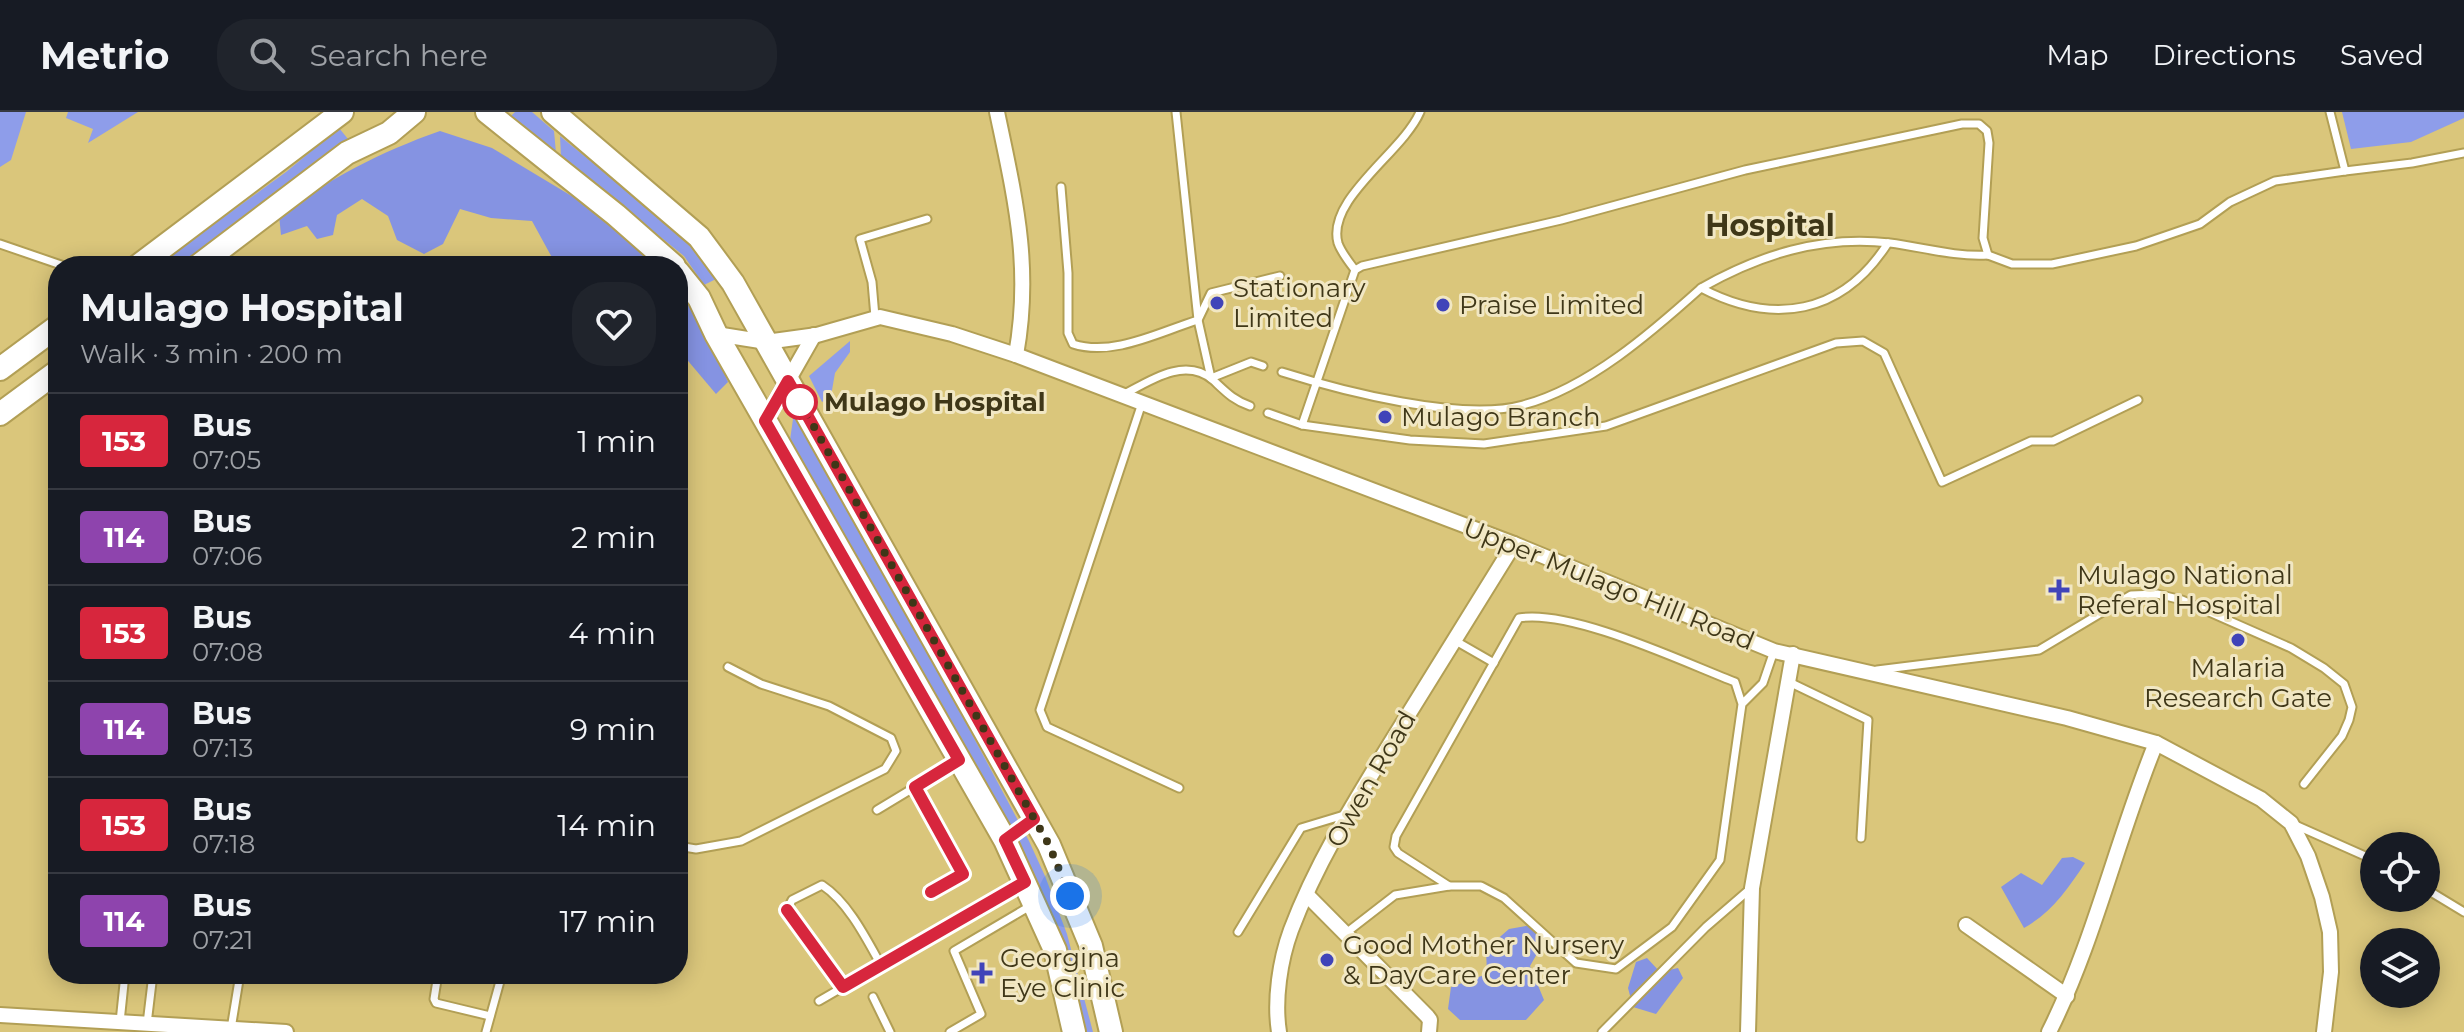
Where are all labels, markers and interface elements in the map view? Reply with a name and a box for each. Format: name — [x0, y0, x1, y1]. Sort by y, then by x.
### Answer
search box — [217, 19, 777, 91]
text: Metrio — [40, 32, 169, 79]
icon: search — [245, 33, 289, 77]
text: Search here — [309, 37, 488, 74]
text: Map — [2046, 38, 2108, 72]
text: Directions — [2152, 38, 2296, 72]
text: Saved — [2340, 38, 2424, 72]
district label: Hospital — [1705, 207, 1835, 244]
place label: Stationary Limited — [1233, 272, 1366, 334]
button: heart — [572, 282, 656, 366]
text: Mulago Hospital — [80, 284, 404, 331]
place label: Praise Limited — [1459, 289, 1644, 321]
marker: Stationary Limited — [1208, 294, 1226, 312]
marker: Praise Limited — [1434, 296, 1452, 314]
text: Walk · 3 min · 200 m — [80, 338, 343, 370]
marker: Mulago Hospital — [783, 385, 817, 419]
place label: Mulago Hospital — [824, 386, 1046, 418]
place label: Mulago Branch — [1401, 401, 1600, 433]
text: Bus — [192, 407, 252, 444]
marker: Mulago Branch — [1376, 408, 1394, 426]
text: 1 min — [577, 423, 656, 460]
text: 153 — [102, 424, 146, 458]
text: 07:05 — [192, 444, 261, 476]
text: Bus — [192, 503, 252, 540]
street label: Upper Mulago Hill Road — [1459, 511, 1759, 657]
text: 2 min — [571, 519, 656, 556]
text: 114 — [103, 520, 145, 554]
text: 07:06 — [192, 540, 262, 572]
place label: Mulago National Referal Hospital — [2077, 559, 2293, 621]
marker: Mulago National Referal Hospital — [2048, 579, 2070, 601]
text: Bus — [192, 599, 252, 636]
text: 4 min — [568, 615, 656, 652]
text: 153 — [102, 616, 146, 650]
marker: Malaria Research Gate — [2229, 631, 2247, 649]
text: 07:08 — [192, 636, 263, 668]
place label: Malaria Research Gate — [2144, 652, 2332, 714]
text: Bus — [192, 695, 252, 732]
street label: Owen Road — [1319, 705, 1423, 853]
text: 9 min — [570, 711, 656, 748]
text: 114 — [103, 712, 145, 746]
text: 07:13 — [192, 732, 253, 764]
text: Bus — [192, 791, 252, 828]
text: 14 min — [557, 807, 656, 844]
text: 153 — [102, 808, 146, 842]
text: 07:18 — [192, 828, 255, 860]
map controls — [2360, 832, 2440, 1008]
button: locate — [2360, 832, 2440, 912]
your location — [1050, 876, 1090, 916]
text: Bus — [192, 887, 252, 924]
text: 17 min — [559, 903, 656, 940]
text: 114 — [103, 904, 145, 938]
text: 07:21 — [192, 924, 253, 956]
button: layers — [2360, 928, 2440, 1008]
place label: Good Mother Nursery & DayCare Center — [1343, 929, 1625, 991]
place label: Georgina Eye Clinic — [1000, 942, 1125, 1004]
marker: Good Mother Nursery & DayCare Center — [1318, 951, 1336, 969]
marker: Georgina Eye Clinic — [971, 962, 993, 984]

